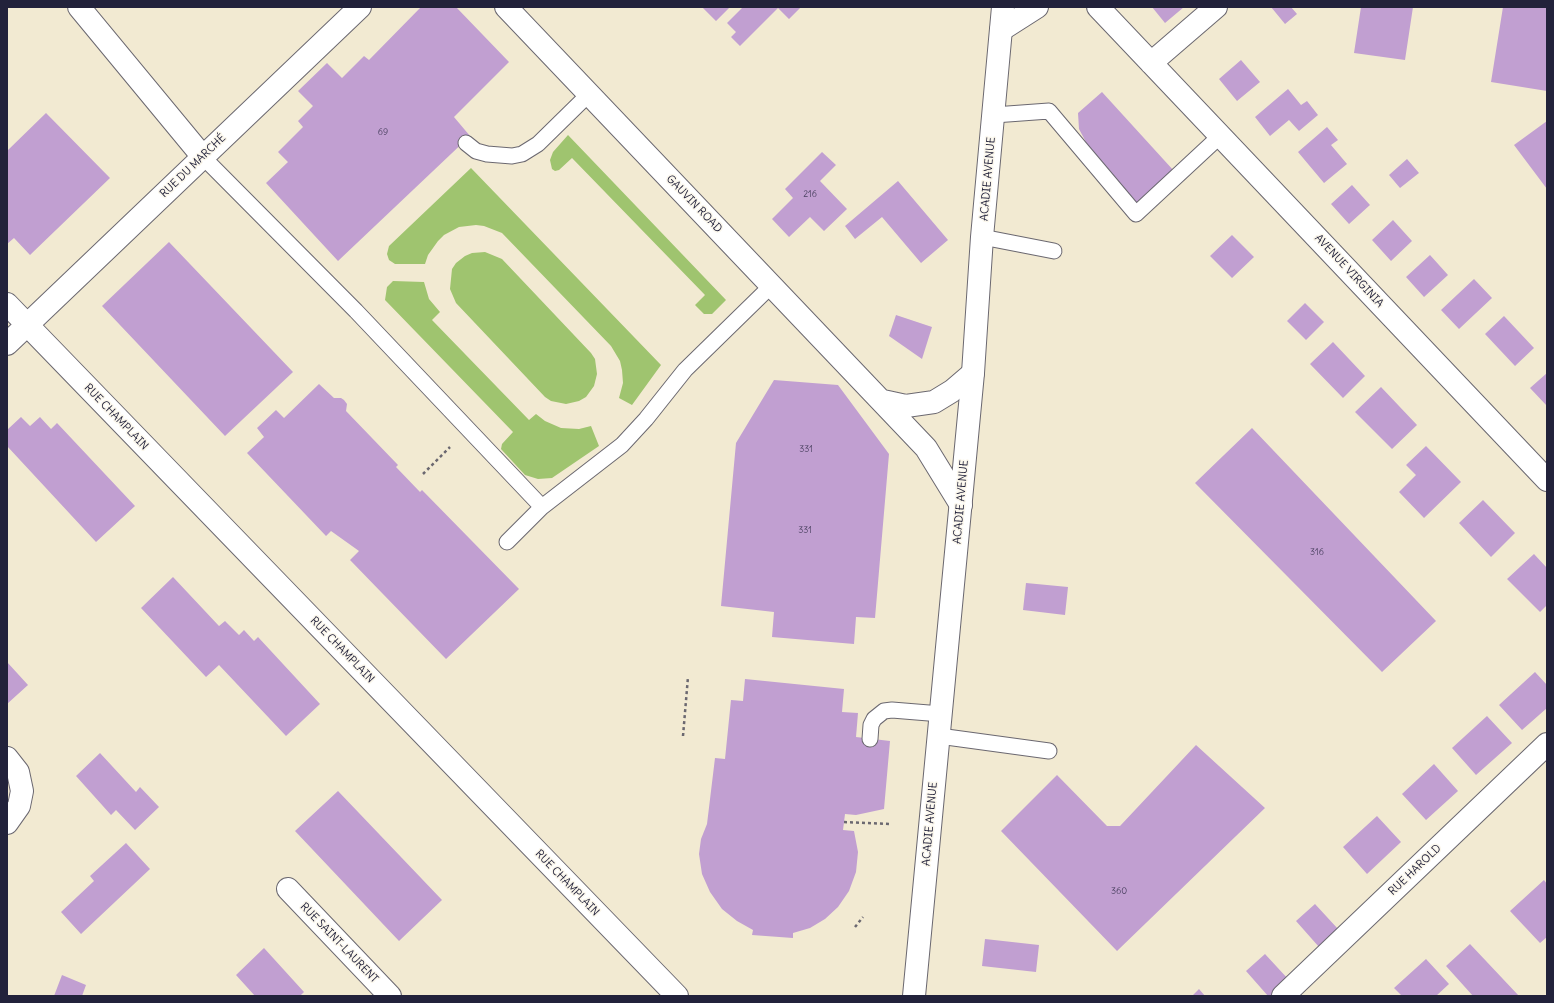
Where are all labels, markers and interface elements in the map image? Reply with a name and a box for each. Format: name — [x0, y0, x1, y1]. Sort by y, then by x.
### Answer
house number: 69 — [378, 127, 388, 137]
street label: RUE DU MARCHÉ — [157, 131, 229, 201]
street label: ACADIE AVENUE — [978, 136, 998, 222]
street label: GAUVIN ROAD — [663, 173, 725, 235]
house number: 216 — [803, 189, 817, 199]
street label: AVENUE VIRGINIA — [1312, 232, 1386, 310]
street label: RUE CHAMPLAIN — [81, 381, 151, 453]
house number: 331 — [799, 444, 813, 454]
street label: ACADIE AVENUE — [951, 459, 971, 545]
house number: 331 — [798, 525, 812, 535]
house number: 316 — [1310, 547, 1324, 557]
street label: RUE CHAMPLAIN — [307, 614, 377, 686]
street label: ACADIE AVENUE — [920, 781, 940, 867]
street label: RUE HAROLD — [1386, 842, 1444, 898]
street label: RUE CHAMPLAIN — [532, 847, 602, 919]
house number: 360 — [1111, 886, 1127, 896]
street label: RUE SAINT-LAURENT — [297, 900, 381, 986]

